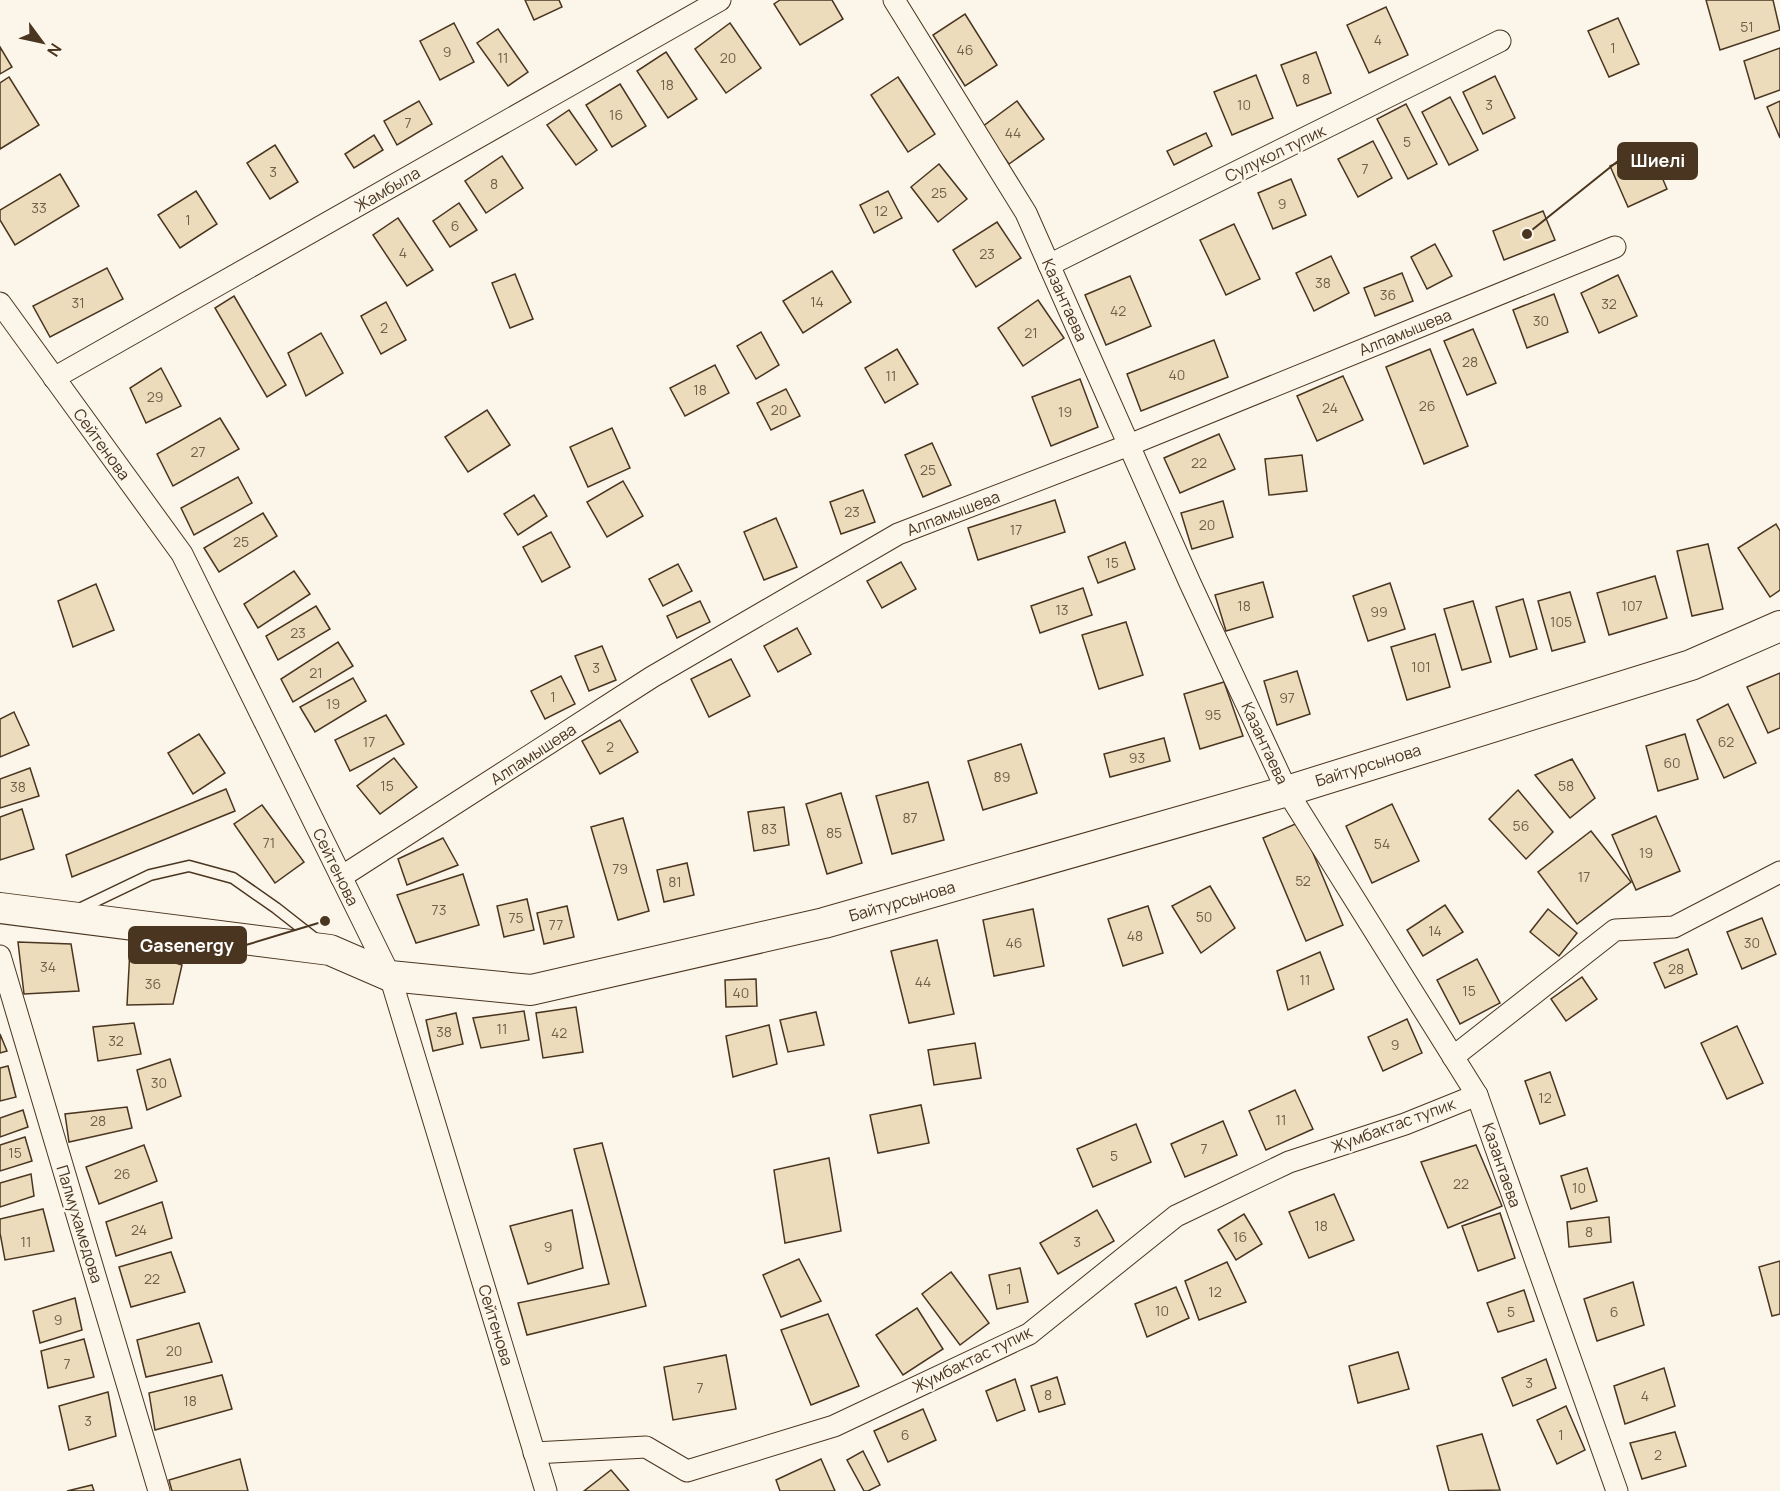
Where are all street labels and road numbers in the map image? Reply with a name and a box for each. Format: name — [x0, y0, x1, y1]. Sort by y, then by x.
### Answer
street label: Сулукол тупик — [1221, 119, 1330, 187]
street label: Жамбыла — [350, 161, 424, 217]
street label: Казантаева — [1037, 255, 1093, 345]
street label: Алпамышева — [1355, 303, 1455, 361]
street label: Сейтенова — [68, 404, 136, 484]
street label: Алпамышева — [903, 485, 1003, 541]
street label: Казантаева — [1236, 698, 1294, 788]
street label: Алпамышева — [486, 718, 580, 790]
street label: Байтурсынова — [1312, 738, 1424, 792]
street label: Сейтенова — [308, 825, 364, 909]
street label: Байтурсынова — [846, 875, 958, 927]
street label: Жумбактас тупик — [1328, 1092, 1459, 1158]
street label: Казантаева — [1477, 1120, 1527, 1210]
street label: Палмухамедова — [52, 1162, 108, 1286]
street label: Сейтенова — [473, 1282, 519, 1368]
street label: Жумбактас тупик — [909, 1320, 1036, 1397]

